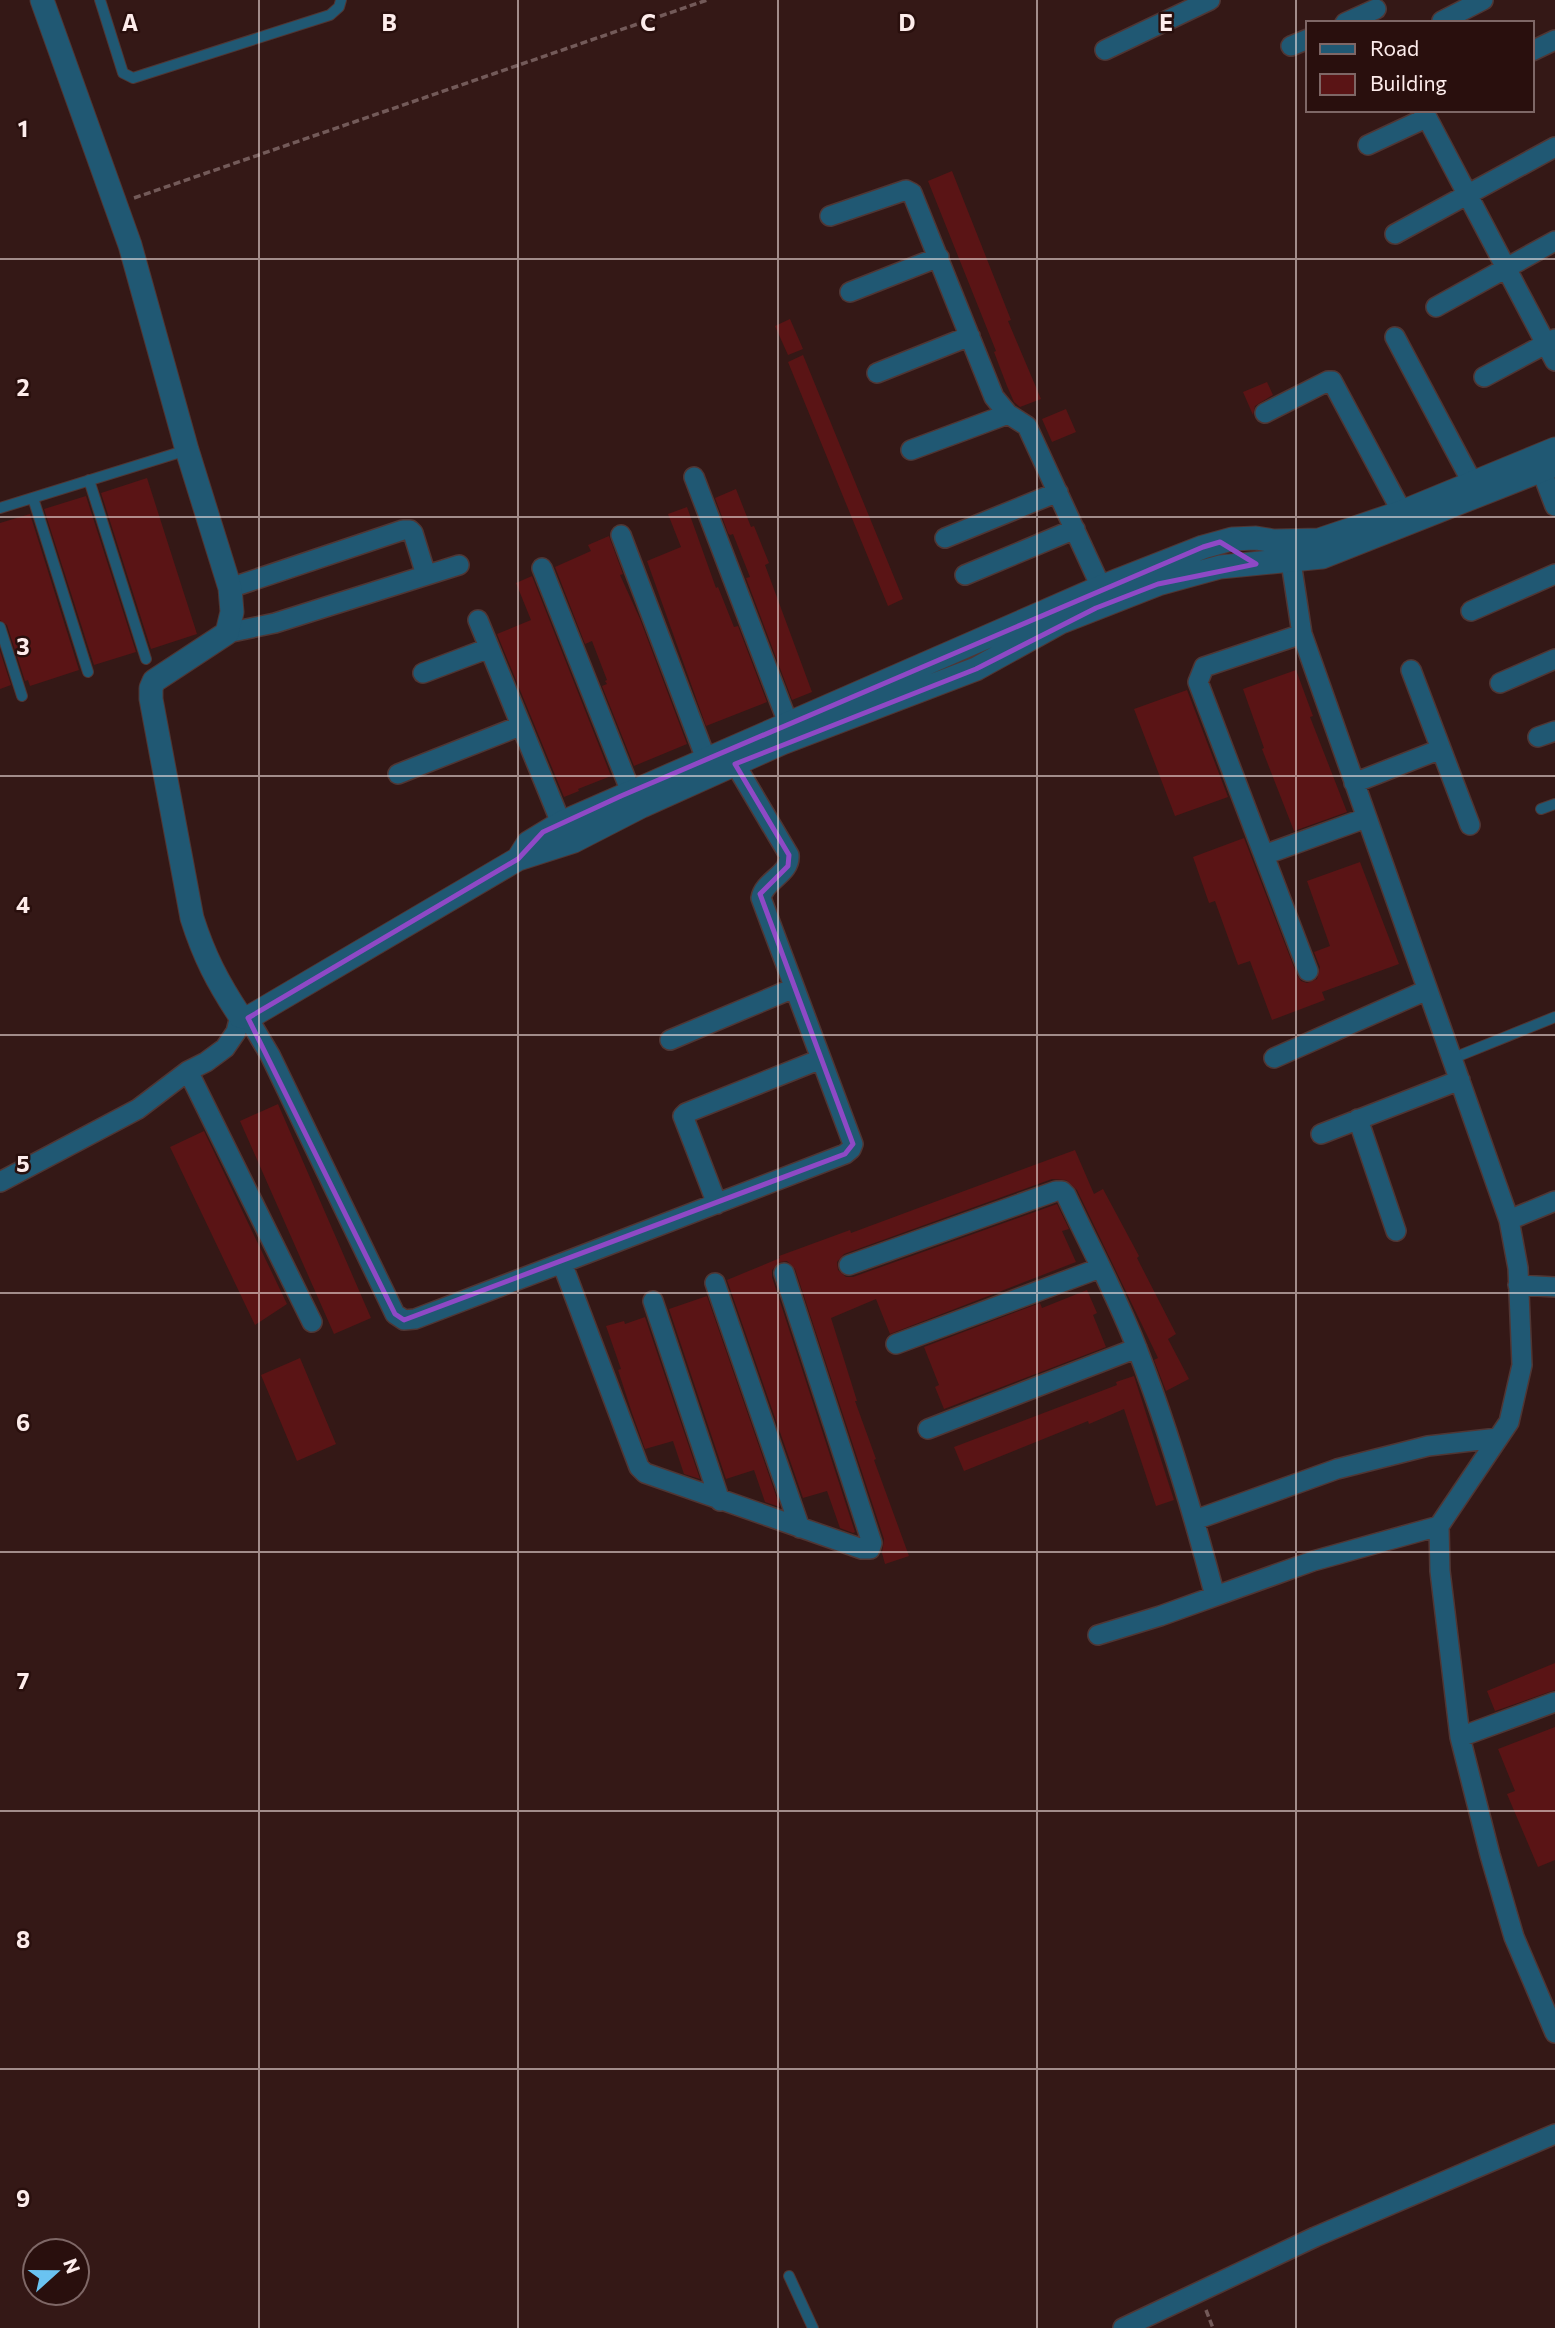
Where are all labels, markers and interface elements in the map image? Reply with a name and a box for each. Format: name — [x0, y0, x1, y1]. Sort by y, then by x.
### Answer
text: A — [122, 8, 139, 36]
text: B — [381, 8, 397, 36]
text: C — [640, 8, 656, 36]
text: D — [899, 8, 916, 36]
text: E — [1159, 8, 1173, 36]
legend — [1306, 21, 1534, 112]
text: Road — [1370, 35, 1419, 60]
text: Building — [1370, 70, 1447, 95]
text: 1 — [18, 114, 28, 142]
text: 2 — [16, 373, 30, 401]
text: 3 — [16, 632, 30, 660]
text: 4 — [16, 890, 30, 918]
text: 5 — [16, 1149, 30, 1177]
text: 6 — [16, 1408, 30, 1436]
text: 7 — [17, 1666, 29, 1694]
text: 8 — [16, 1925, 30, 1953]
text: 9 — [16, 2184, 30, 2212]
north arrow — [21, 2237, 91, 2307]
text: N — [59, 2255, 86, 2277]

